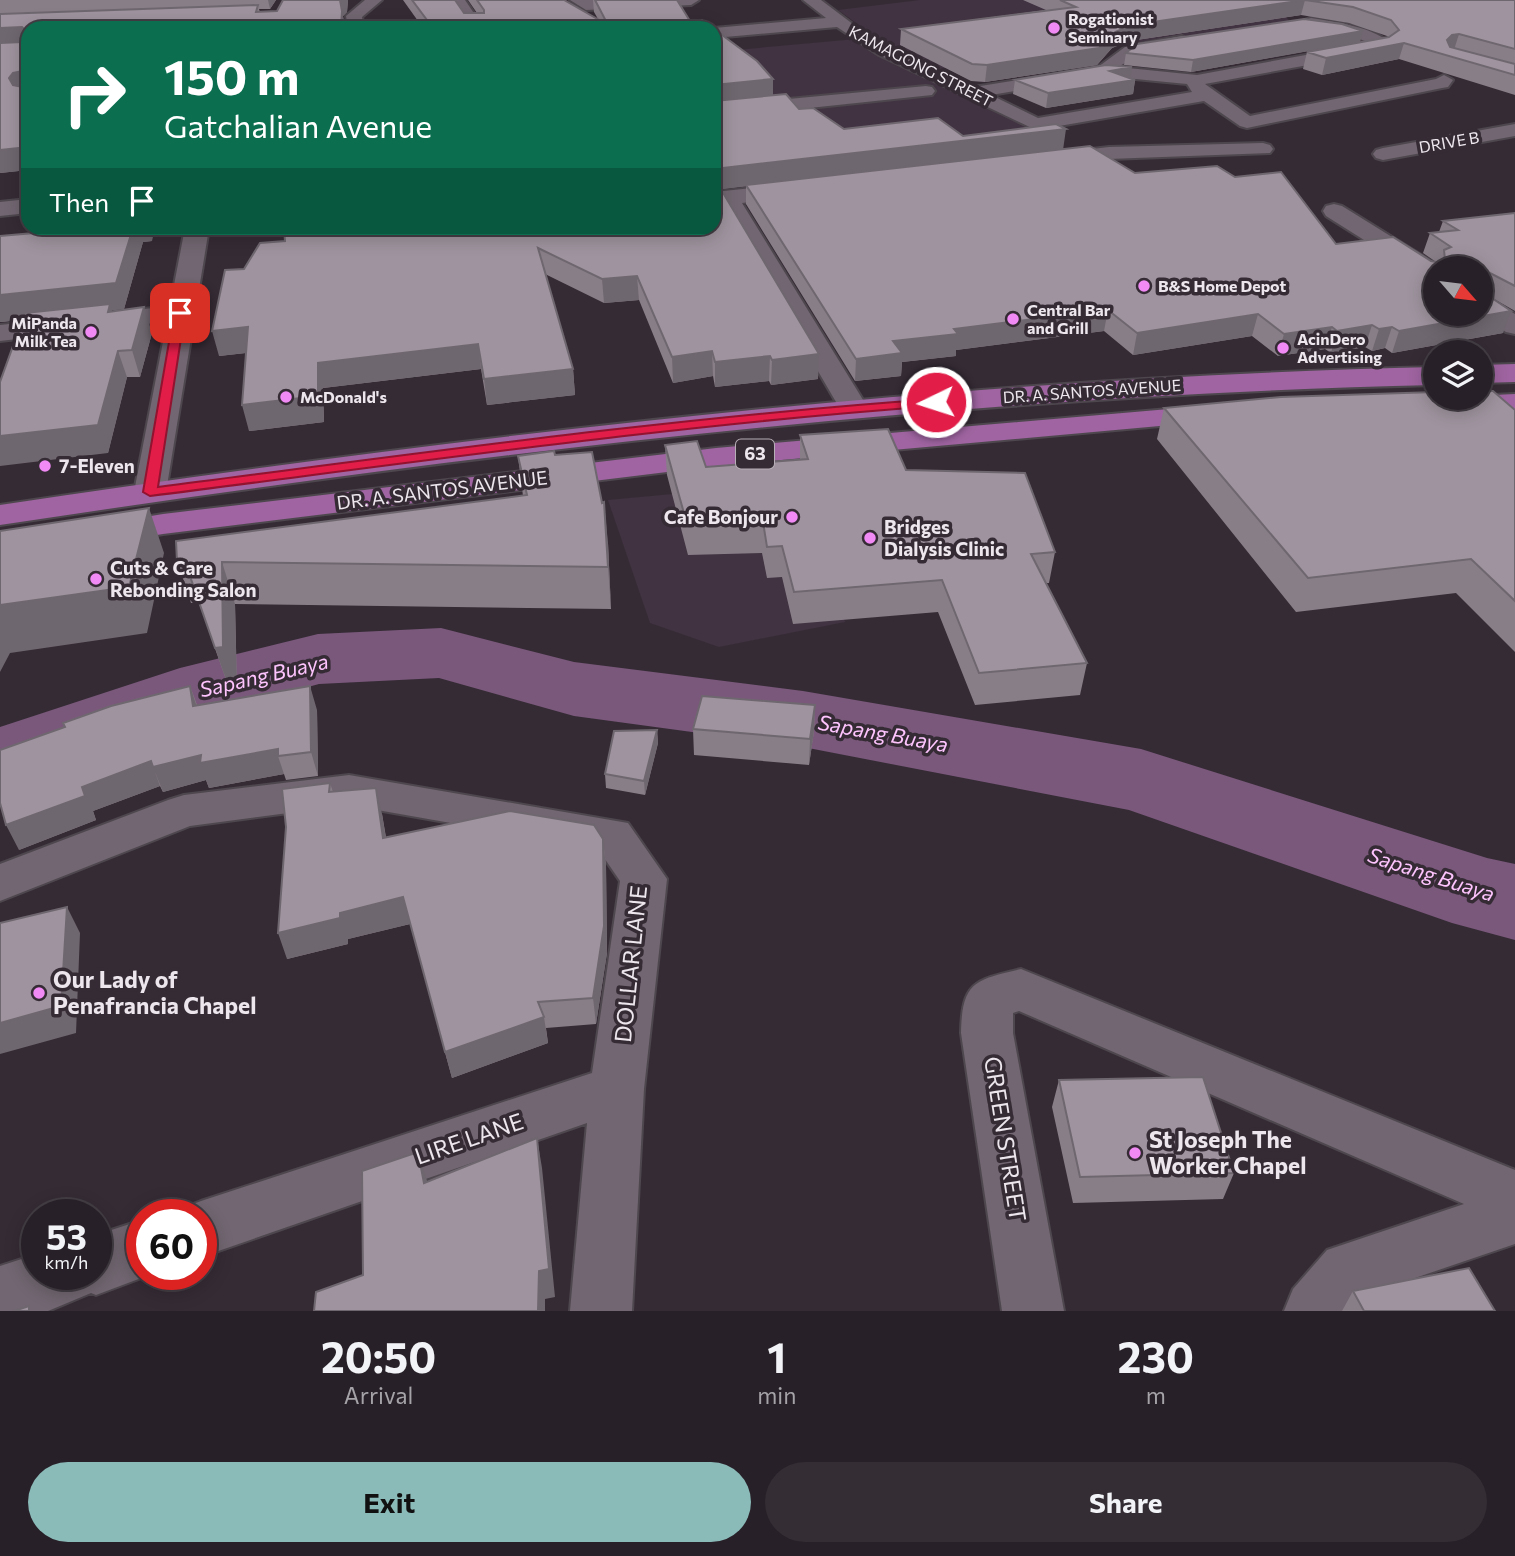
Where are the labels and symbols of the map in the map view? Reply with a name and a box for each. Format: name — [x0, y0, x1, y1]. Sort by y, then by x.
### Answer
place label: Rogationist Seminary — [1068, 9, 1154, 46]
marker: Rogationist Seminary — [1046, 20, 1062, 36]
street label: KAMAGONG STREET — [846, 21, 996, 110]
street label: DRIVE B — [1417, 127, 1481, 156]
north arrow — [1423, 256, 1493, 326]
place label: B&S Home Depot — [1158, 276, 1287, 295]
marker: B&S Home Depot — [1136, 278, 1152, 294]
pin — [150, 283, 210, 343]
place label: Central Bar and Grill — [1027, 300, 1111, 337]
marker: Central Bar and Grill — [1005, 311, 1021, 327]
place label: MiPanda Milk Tea — [11, 313, 77, 350]
marker: MiPanda Milk Tea — [83, 324, 99, 340]
place label: AcinDero Advertising — [1297, 329, 1382, 366]
marker: AcinDero Advertising — [1275, 340, 1291, 356]
position arrow — [899, 365, 973, 439]
street label: DR. A. SANTOS AVENUE — [1002, 375, 1182, 406]
place label: McDonald's — [300, 387, 387, 406]
marker: McDonald's — [278, 389, 294, 405]
road number: 63 — [736, 440, 774, 468]
place label: 7-Eleven — [59, 454, 135, 477]
marker: 7-Eleven — [37, 458, 53, 474]
street label: DR. A. SANTOS AVENUE — [335, 465, 549, 514]
place label: Cafe Bonjour — [664, 505, 778, 528]
marker: Cafe Bonjour — [784, 509, 800, 525]
place label: Bridges Dialysis Clinic — [884, 515, 1004, 560]
marker: Bridges Dialysis Clinic — [862, 530, 878, 546]
place label: Cuts & Care Rebonding Salon — [110, 556, 256, 601]
marker: Cuts & Care Rebonding Salon — [88, 571, 104, 587]
water label: Sapang Buaya — [197, 648, 331, 702]
water label: Sapang Buaya — [816, 709, 950, 756]
water label: Sapang Buaya — [1365, 841, 1498, 906]
street label: DOLLAR LANE — [608, 884, 652, 1044]
place label: Our Lady of Penafrancia Chapel — [53, 965, 256, 1019]
marker: Our Lady of Penafrancia Chapel — [31, 985, 47, 1001]
street label: GREEN STREET — [979, 1054, 1033, 1224]
street label: LIRE LANE — [411, 1106, 527, 1170]
place label: St Joseph The Worker Chapel — [1149, 1125, 1306, 1179]
marker: St Joseph The Worker Chapel — [1127, 1145, 1143, 1161]
speed limit sign: 60 — [126, 1199, 217, 1290]

